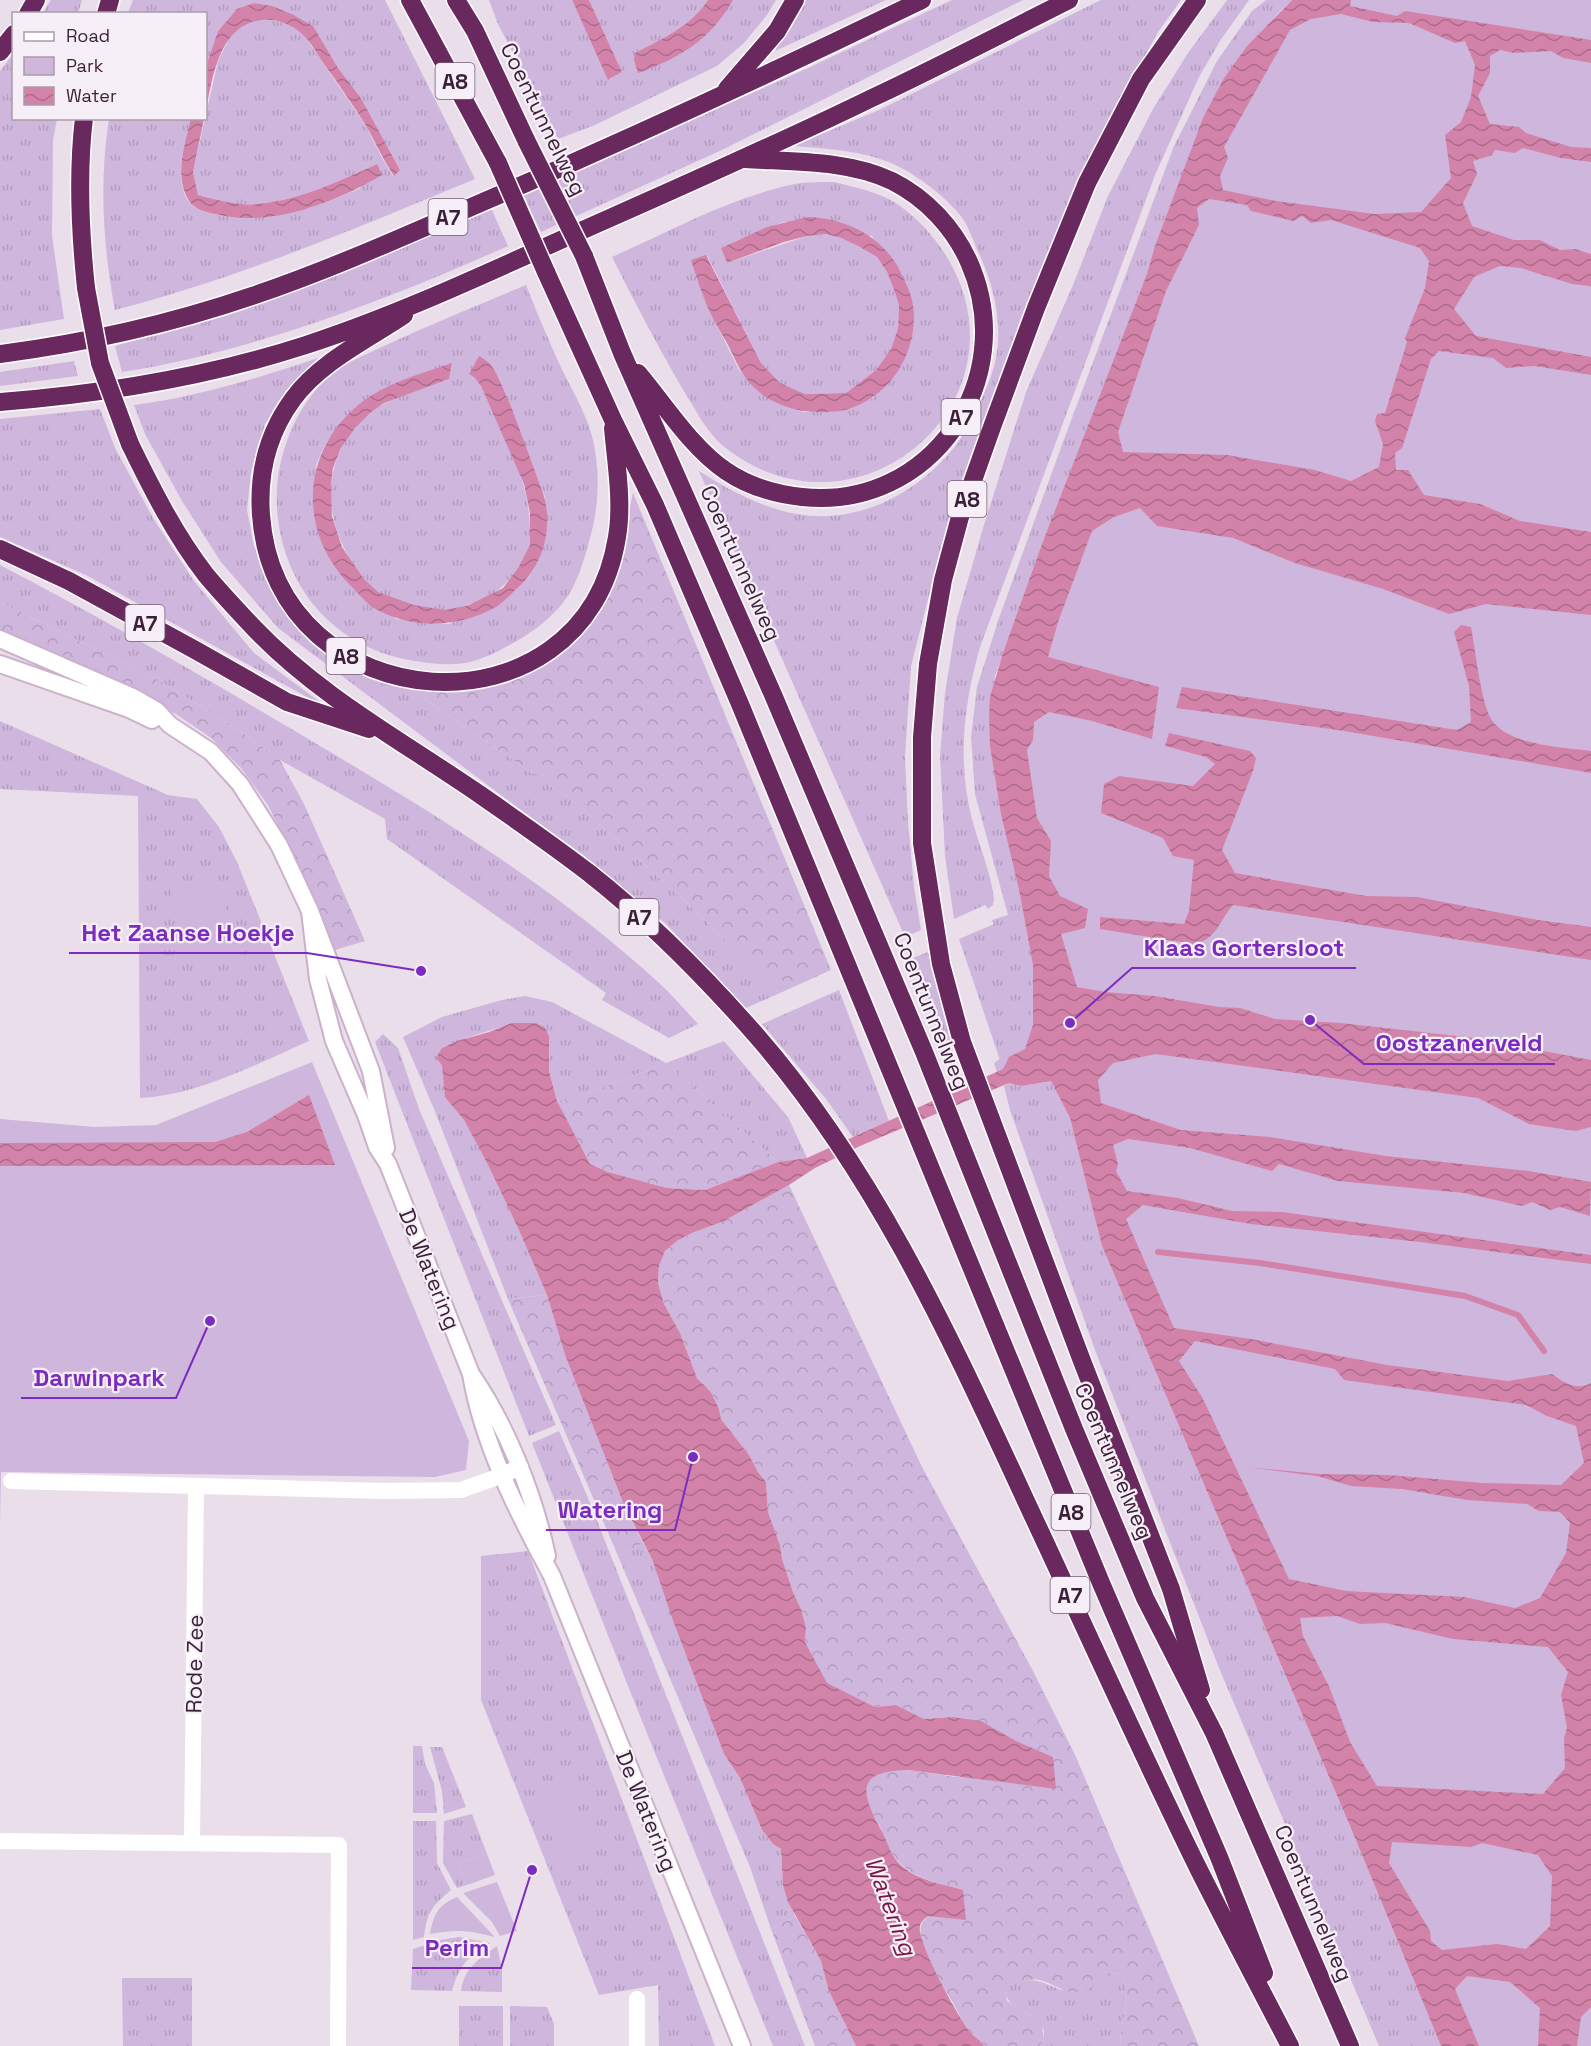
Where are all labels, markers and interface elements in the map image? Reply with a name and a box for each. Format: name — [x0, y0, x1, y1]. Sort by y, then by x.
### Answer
legend — [12, 12, 207, 120]
text: Road — [66, 24, 110, 47]
street label: Coentunnelweg — [495, 38, 593, 200]
text: Park — [66, 54, 104, 77]
road number: A8 — [436, 63, 474, 99]
text: Water — [66, 84, 117, 107]
road number: A7 — [428, 199, 468, 235]
road number: A7 — [942, 399, 980, 435]
street label: Coentunnelweg — [694, 481, 788, 645]
road number: A8 — [948, 481, 986, 517]
road number: A7 — [126, 605, 164, 641]
road number: A8 — [326, 638, 366, 674]
road number: A7 — [620, 899, 658, 935]
callout: Het Zaanse Hoekje — [69, 911, 307, 953]
text: Het Zaanse Hoekje — [81, 917, 295, 948]
callout: Klaas Gortersloot — [1132, 926, 1356, 968]
street label: Coentunnelweg — [888, 928, 976, 1094]
text: Klaas Gortersloot — [1144, 932, 1344, 963]
callout: Oostzanerveld — [1364, 1022, 1555, 1064]
text: Oostzanerveld — [1376, 1027, 1543, 1058]
street label: De Watering — [393, 1204, 467, 1334]
callout: Darwinpark — [21, 1356, 176, 1398]
text: Darwinpark — [33, 1362, 165, 1393]
street label: Coentunnelweg — [1068, 1378, 1160, 1544]
callout: Watering — [546, 1488, 675, 1530]
text: Watering — [558, 1494, 662, 1525]
road number: A8 — [1052, 1494, 1090, 1530]
road number: A7 — [1050, 1577, 1090, 1613]
street label: Rode Zee — [179, 1614, 209, 1714]
street label: De Watering — [610, 1746, 684, 1876]
street label: Coentunnelweg — [1268, 1820, 1360, 1986]
water label: Watering — [858, 1852, 925, 1961]
callout: Perim — [412, 1926, 501, 1968]
text: Perim — [425, 1932, 489, 1963]

